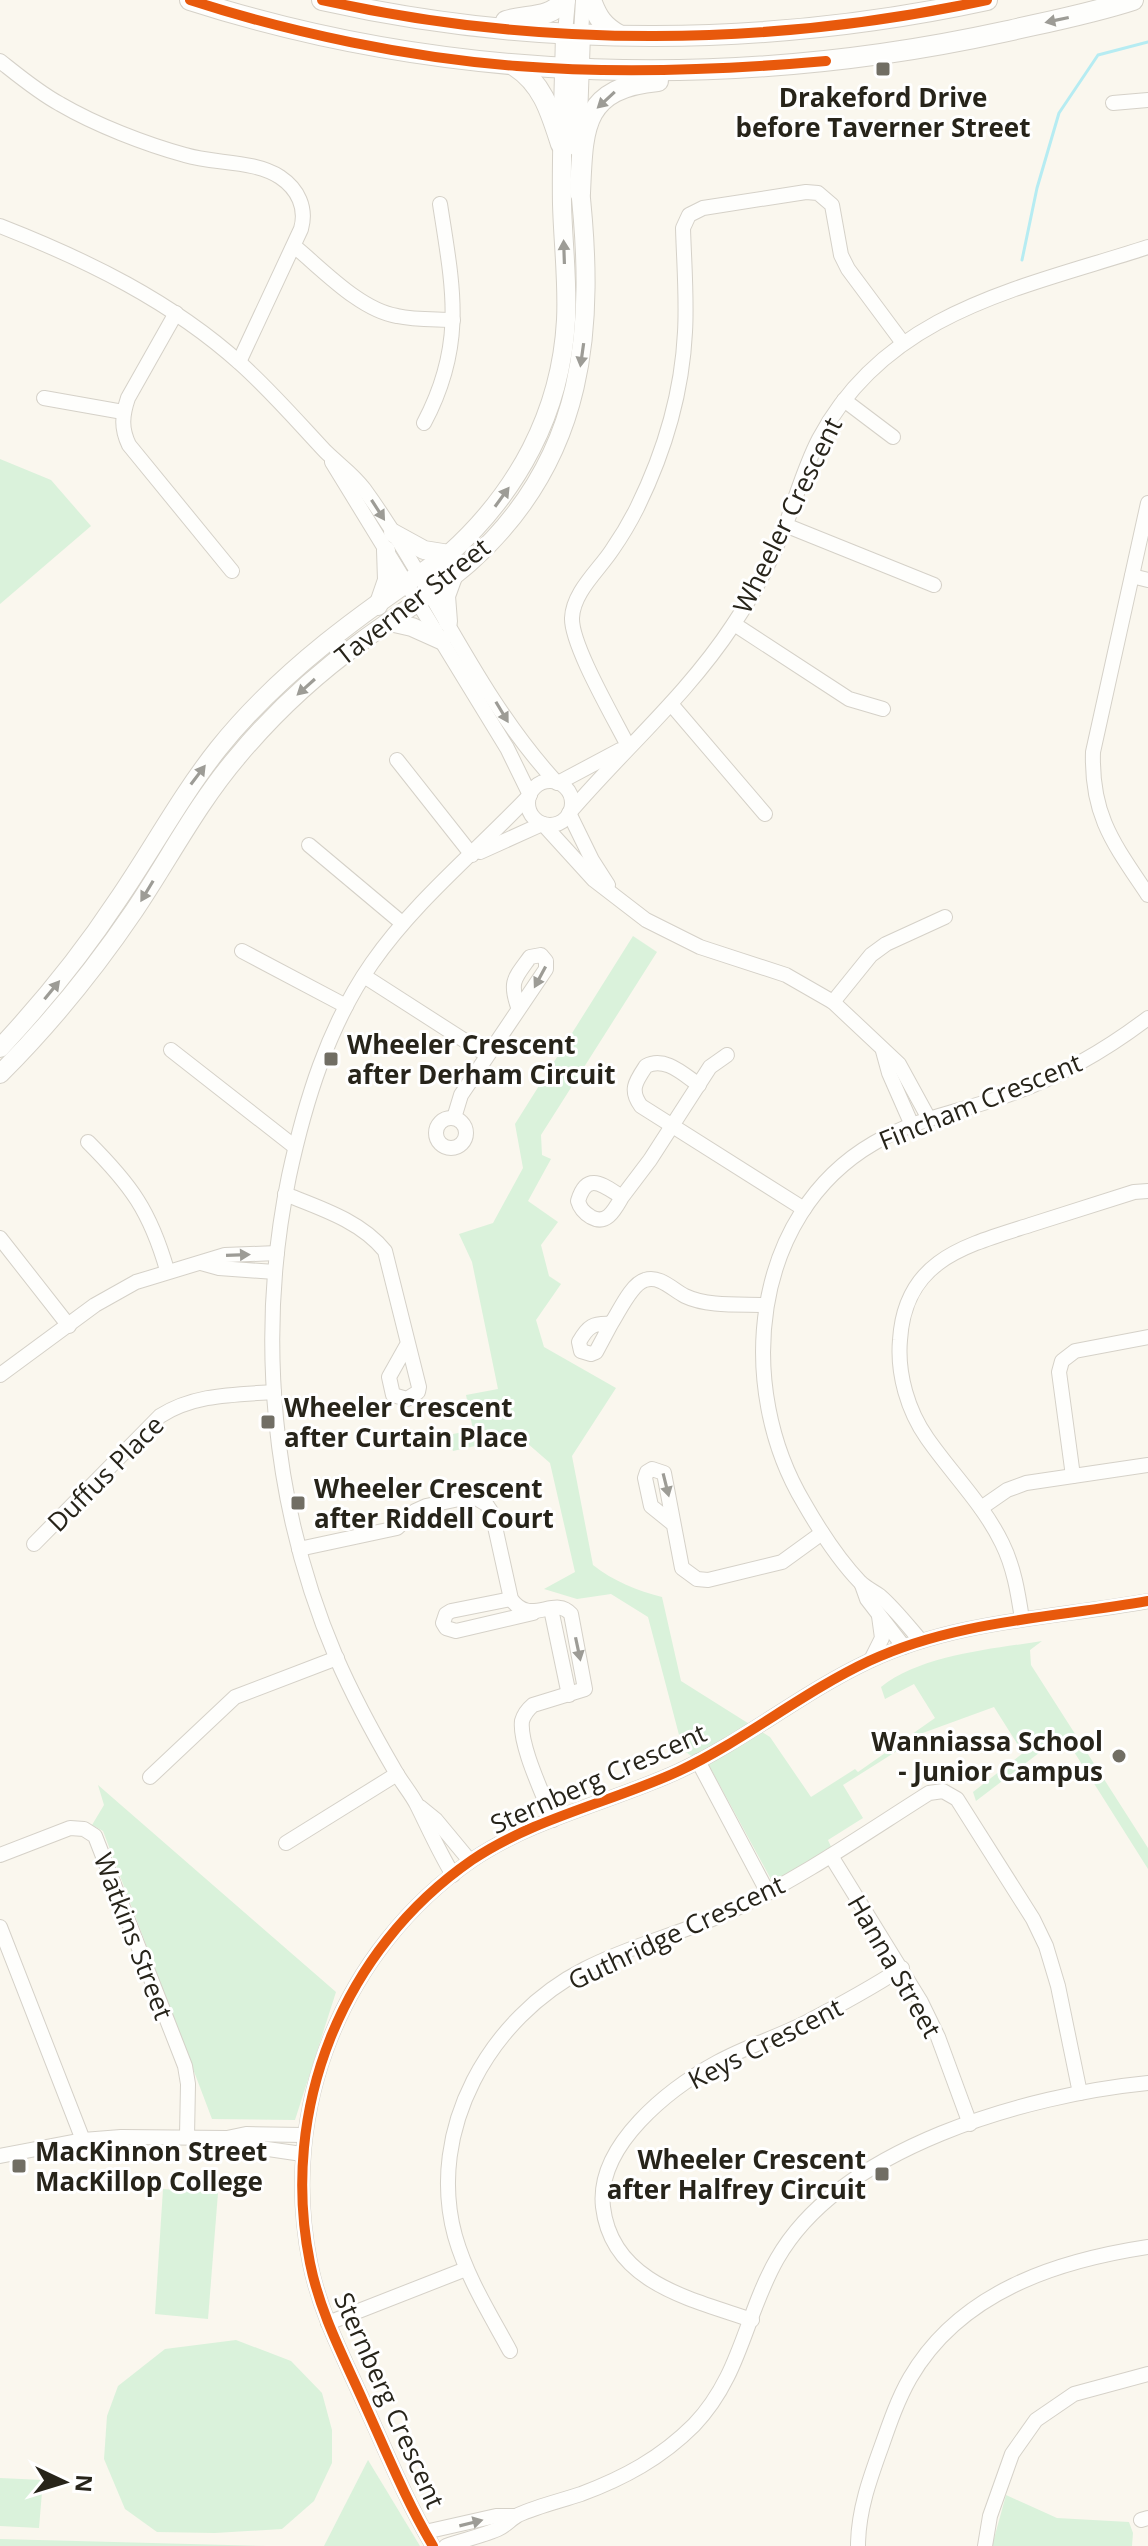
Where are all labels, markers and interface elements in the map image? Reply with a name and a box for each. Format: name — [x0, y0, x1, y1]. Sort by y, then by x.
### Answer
one-way arrow — [1045, 14, 1070, 27]
marker: Drakeford Drive before Taverner Street — [874, 60, 892, 78]
place label: Drakeford Drive before Taverner Street — [735, 79, 1031, 145]
one-way arrow — [596, 90, 615, 108]
one-way arrow — [557, 239, 570, 264]
one-way arrow — [575, 342, 587, 367]
street label: Wheeler Crescent — [724, 411, 850, 619]
one-way arrow — [494, 486, 510, 508]
one-way arrow — [370, 500, 385, 521]
street label: Taverner Street — [327, 529, 497, 673]
one-way arrow — [296, 677, 315, 695]
one-way arrow — [494, 701, 508, 723]
one-way arrow — [190, 765, 206, 785]
one-way arrow — [140, 880, 154, 902]
one-way arrow — [533, 965, 546, 988]
one-way arrow — [43, 980, 60, 1000]
place label: Wheeler Crescent after Derham Circuit — [347, 1026, 615, 1092]
street label: Fincham Crescent — [873, 1044, 1087, 1158]
marker: Wheeler Crescent after Derham Circuit — [322, 1050, 340, 1068]
one-way arrow — [226, 1248, 251, 1261]
place label: Wheeler Crescent after Curtain Place — [284, 1389, 528, 1455]
street label: Duffus Place — [39, 1407, 171, 1539]
marker: Wheeler Crescent after Curtain Place — [259, 1413, 277, 1431]
place label: Wheeler Crescent after Riddell Court — [314, 1470, 554, 1536]
one-way arrow — [660, 1473, 672, 1498]
marker: Wheeler Crescent after Riddell Court — [289, 1494, 307, 1512]
one-way arrow — [572, 1636, 585, 1661]
street label: Sternberg Crescent — [484, 1714, 712, 1842]
place label: Wanniassa School - Junior Campus — [871, 1723, 1103, 1789]
marker: Wanniassa School - Junior Campus — [1110, 1747, 1128, 1765]
street label: Watkins Street — [86, 1848, 182, 2024]
street label: Guthridge Crescent — [562, 1866, 790, 1998]
street label: Hanna Street — [840, 1888, 950, 2044]
street label: Keys Crescent — [682, 1989, 848, 2097]
place label: MacKinnon Street MacKillop College — [35, 2133, 267, 2199]
place label: Wheeler Crescent after Halfrey Circuit — [607, 2141, 866, 2207]
marker: MacKinnon Street MacKillop College — [10, 2157, 28, 2175]
marker: Wheeler Crescent after Halfrey Circuit — [873, 2165, 891, 2183]
street label: Sternberg Crescent — [326, 2286, 454, 2514]
north arrow — [24, 2442, 104, 2522]
text: N — [69, 2473, 101, 2493]
one-way arrow — [458, 2516, 483, 2528]

